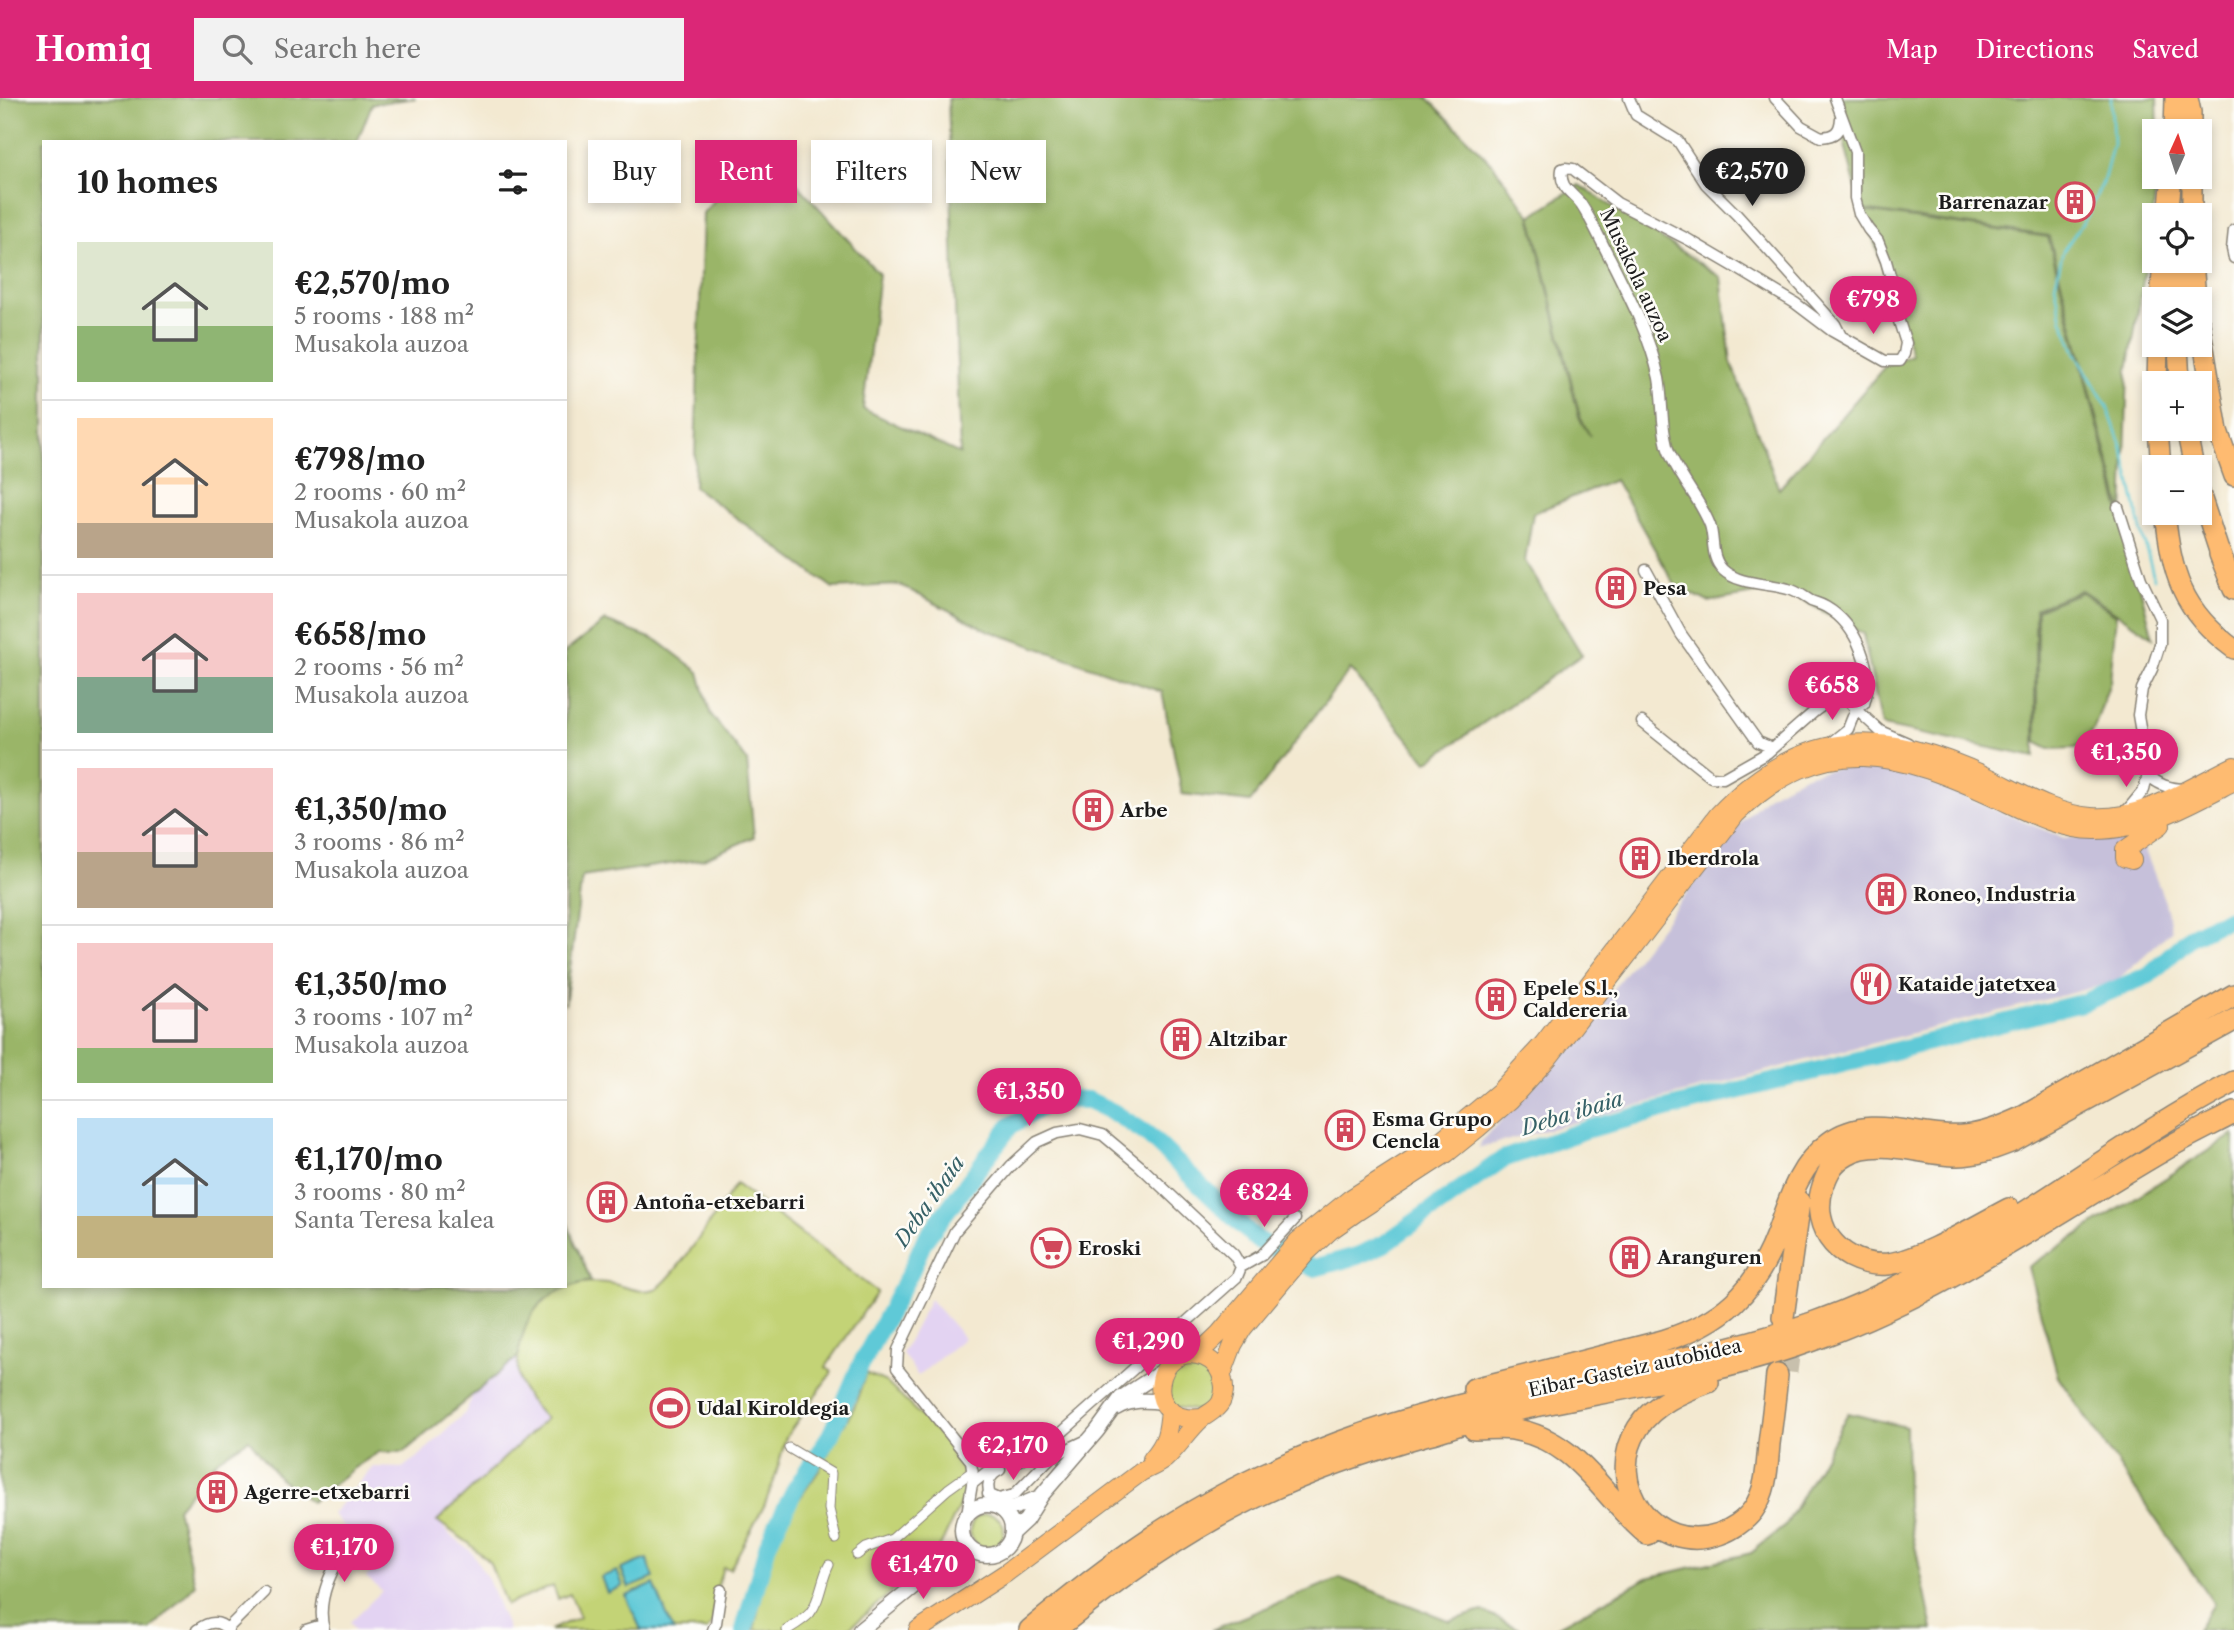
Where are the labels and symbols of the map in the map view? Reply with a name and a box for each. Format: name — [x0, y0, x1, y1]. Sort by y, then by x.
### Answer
north arrow — [2142, 119, 2212, 189]
pin: €2,570 — [1695, 148, 1809, 208]
building icon: Barrenazar — [2054, 181, 2096, 223]
place label: Barrenazar — [1938, 191, 2049, 214]
street label: Musakola auzoa — [1595, 205, 1677, 345]
pin: €798 — [1832, 276, 1914, 336]
building icon: Pesa — [1595, 567, 1637, 609]
place label: Pesa — [1643, 577, 1688, 600]
pin: €658 — [1791, 662, 1873, 722]
pin: €1,350 — [2069, 730, 2183, 789]
building icon: Arbe — [1072, 789, 1114, 831]
place label: Arbe — [1119, 799, 1168, 822]
building icon: Iberdrola — [1619, 837, 1661, 879]
place label: Iberdrola — [1667, 847, 1760, 870]
building icon: Roneo, Industria — [1865, 873, 1907, 915]
place label: Roneo, Industria — [1913, 883, 2077, 906]
restaurant icon: Kataide jatetxea — [1850, 963, 1892, 1005]
place label: Kataide jatetxea — [1898, 973, 2057, 996]
place label: Epele S.l., Caldereria — [1523, 977, 1628, 1022]
building icon: Epele S.l., Caldereria — [1475, 978, 1517, 1020]
building icon: Altzibar — [1160, 1018, 1202, 1060]
place label: Altzibar — [1207, 1028, 1288, 1051]
pin: €1,350 — [972, 1068, 1086, 1128]
water label: Deba ibaia — [1516, 1086, 1626, 1141]
place label: Esma Grupo Cencla — [1372, 1108, 1492, 1153]
building icon: Esma Grupo Cencla — [1324, 1109, 1366, 1151]
water label: Deba ibaia — [887, 1150, 970, 1253]
pin: €824 — [1223, 1170, 1305, 1229]
building icon: Antoña-etxebarri — [586, 1181, 628, 1223]
place label: Antoña-etxebarri — [633, 1191, 805, 1214]
supermarket icon: Eroski — [1030, 1227, 1072, 1269]
building icon: Aranguren — [1609, 1236, 1651, 1278]
place label: Eroski — [1078, 1237, 1141, 1260]
place label: Aranguren — [1656, 1246, 1762, 1269]
pin: €1,290 — [1091, 1318, 1205, 1378]
street label: Eibar-Gasteiz autobidea — [1526, 1334, 1744, 1402]
sports icon: Udal Kiroldegia — [649, 1387, 691, 1429]
place label: Udal Kiroldegia — [697, 1397, 851, 1420]
pin: €2,170 — [956, 1422, 1070, 1482]
building icon: Agerre-etxebarri — [196, 1471, 238, 1513]
place label: Agerre-etxebarri — [243, 1481, 410, 1504]
pin: €1,170 — [287, 1524, 401, 1584]
pin: €1,470 — [866, 1542, 980, 1601]

